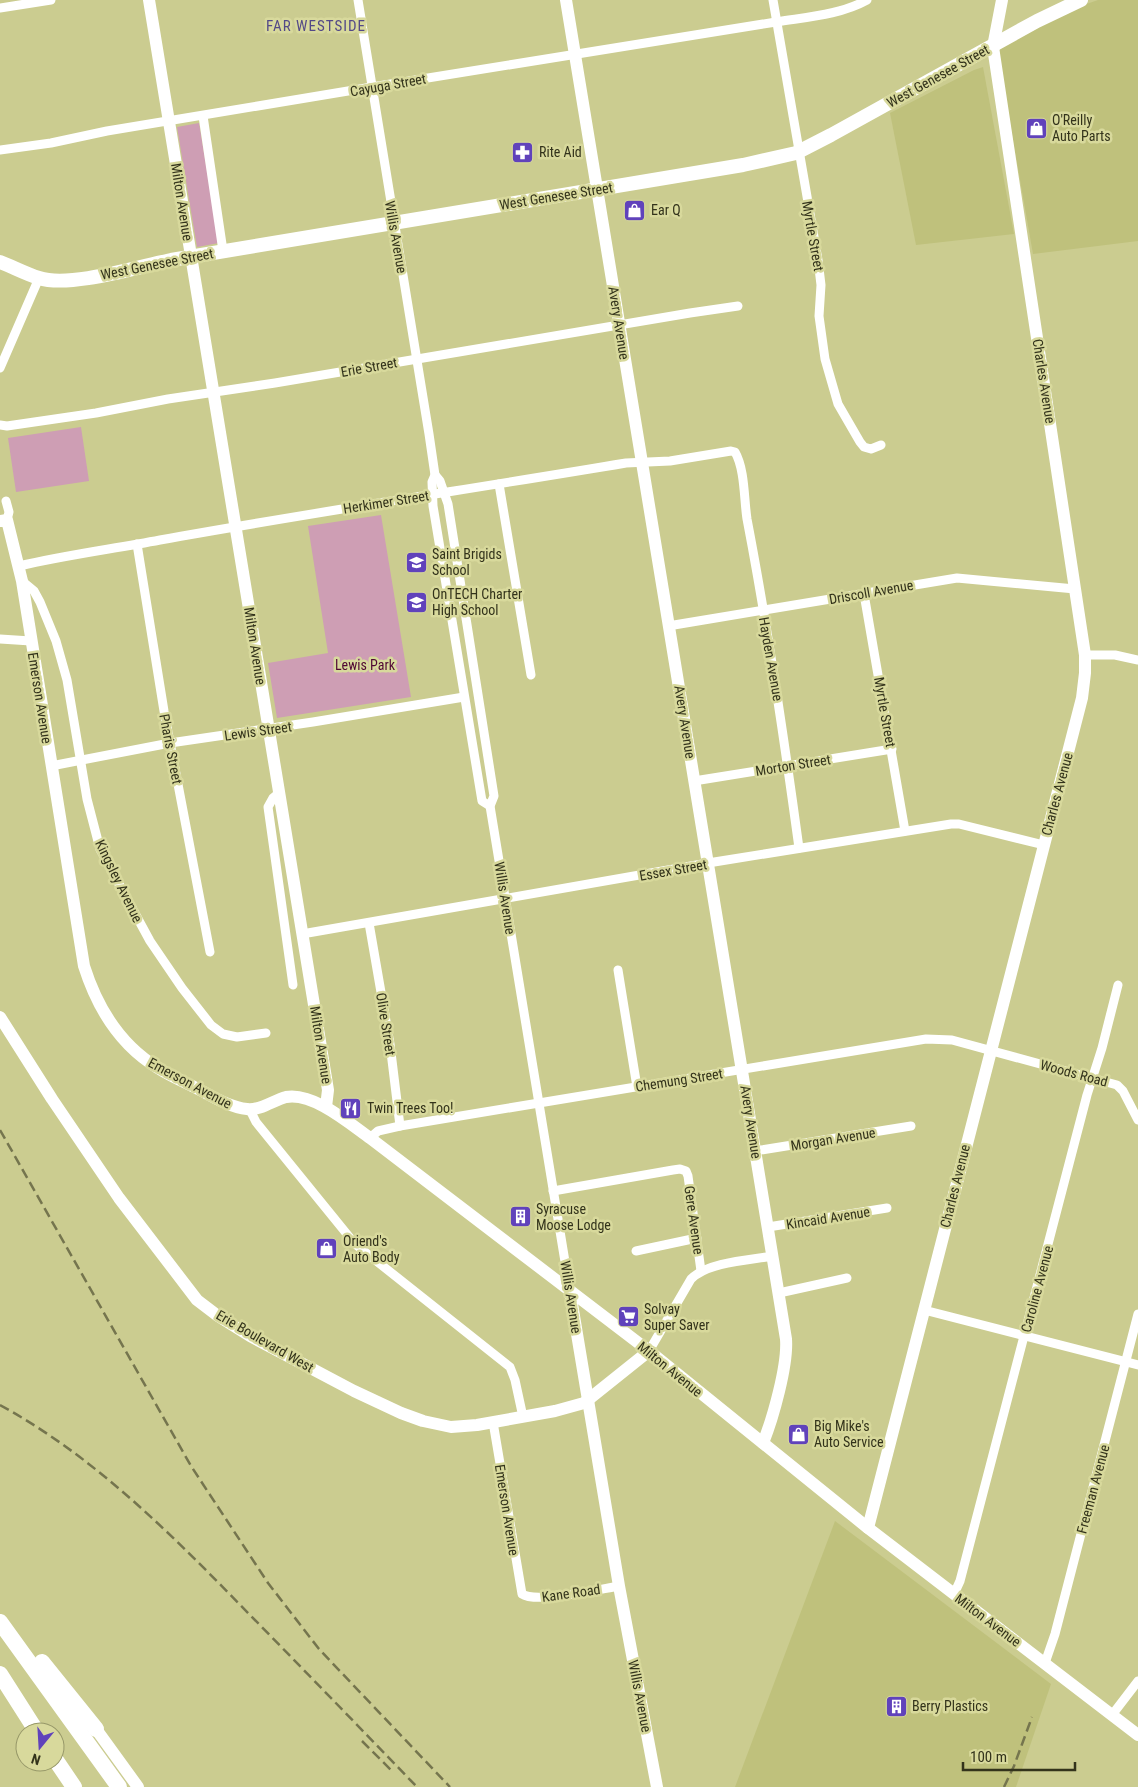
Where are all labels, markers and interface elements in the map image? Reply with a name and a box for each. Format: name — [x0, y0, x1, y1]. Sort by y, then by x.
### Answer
district label: FAR WESTSIDE — [266, 17, 366, 35]
street label: West Genesee Street — [884, 41, 992, 111]
street label: Cayuga Street — [349, 70, 427, 100]
place label: O'Reilly Auto Parts — [1052, 112, 1111, 144]
shop icon: O'Reilly Auto Parts — [1024, 116, 1048, 140]
pharmacy icon: Rite Aid — [511, 140, 535, 164]
place label: Rite Aid — [539, 144, 582, 160]
street label: Milton Avenue — [168, 162, 196, 242]
street label: West Genesee Street — [498, 179, 614, 213]
shop icon: Ear Q — [623, 198, 647, 222]
street label: Willis Avenue — [382, 199, 410, 275]
street label: Myrtle Street — [799, 200, 827, 272]
place label: Ear Q — [651, 202, 681, 218]
street label: West Genesee Street — [99, 245, 215, 283]
street label: Avery Avenue — [605, 285, 633, 361]
street label: Charles Avenue — [1029, 338, 1059, 425]
street label: Erie Street — [340, 354, 398, 380]
street label: Herkimer Street — [342, 487, 430, 517]
place label: Saint Brigids School — [432, 546, 502, 578]
school or university icon: Saint Brigids School — [404, 550, 428, 574]
street label: Driscoll Avenue — [828, 577, 915, 607]
place label: OnTECH Charter High School — [432, 586, 522, 618]
school or university icon: OnTECH Charter High School — [404, 590, 428, 614]
street label: Milton Avenue — [241, 606, 269, 686]
street label: Hayden Avenue — [756, 616, 786, 703]
street label: Emerson Avenue — [25, 651, 55, 745]
park label: Lewis Park — [335, 657, 396, 673]
street label: Myrtle Street — [871, 676, 899, 748]
street label: Avery Avenue — [671, 684, 699, 760]
street label: Pharis Street — [156, 713, 186, 785]
street label: Lewis Street — [223, 718, 293, 744]
street label: Charles Avenue — [1038, 750, 1076, 837]
street label: Morton Street — [754, 751, 832, 779]
street label: Kingsley Avenue — [92, 837, 146, 925]
street label: Essex Street — [638, 856, 708, 884]
street label: Willis Avenue — [491, 860, 519, 936]
street label: Olive Street — [373, 991, 399, 1057]
street label: Milton Avenue — [307, 1005, 335, 1085]
street label: Emerson Avenue — [146, 1054, 235, 1112]
street label: Woods Road — [1039, 1056, 1109, 1090]
street label: Chemung Street — [634, 1065, 724, 1095]
street label: Avery Avenue — [737, 1084, 765, 1160]
restaurant icon: Twin Trees Too! — [339, 1096, 363, 1120]
place label: Twin Trees Too! — [367, 1100, 453, 1116]
street label: Morgan Avenue — [789, 1124, 877, 1154]
street label: Charles Avenue — [937, 1142, 973, 1229]
street label: Gere Avenue — [681, 1185, 707, 1256]
place label: Syracuse Moose Lodge — [536, 1201, 611, 1233]
street label: Kincaid Avenue — [785, 1203, 871, 1233]
building icon: Syracuse Moose Lodge — [508, 1205, 532, 1229]
place label: Oriend's Auto Body — [343, 1233, 400, 1265]
shop icon: Oriend's Auto Body — [315, 1237, 339, 1261]
street label: Caroline Avenue — [1018, 1243, 1056, 1334]
street label: Willis Avenue — [557, 1259, 585, 1335]
place label: Solvay Super Saver — [644, 1301, 710, 1333]
supermarket icon: Solvay Super Saver — [616, 1305, 640, 1329]
street label: Erie Boulevard West — [213, 1307, 317, 1375]
street label: Milton Avenue — [635, 1338, 706, 1400]
place label: Big Mike's Auto Service — [814, 1418, 884, 1450]
shop icon: Big Mike's Auto Service — [786, 1422, 810, 1446]
street label: Freeman Avenue — [1073, 1442, 1113, 1535]
street label: Emerson Avenue — [492, 1463, 522, 1557]
street label: Kane Road — [541, 1581, 601, 1605]
street label: Milton Avenue — [952, 1590, 1024, 1650]
street label: Willis Avenue — [625, 1658, 655, 1734]
building icon: Berry Plastics — [884, 1694, 908, 1718]
place label: Berry Plastics — [912, 1698, 988, 1714]
north arrow — [15, 1722, 65, 1772]
scale bar — [963, 1740, 1076, 1772]
text: 100 m — [970, 1748, 1007, 1766]
text: N — [29, 1750, 43, 1768]

